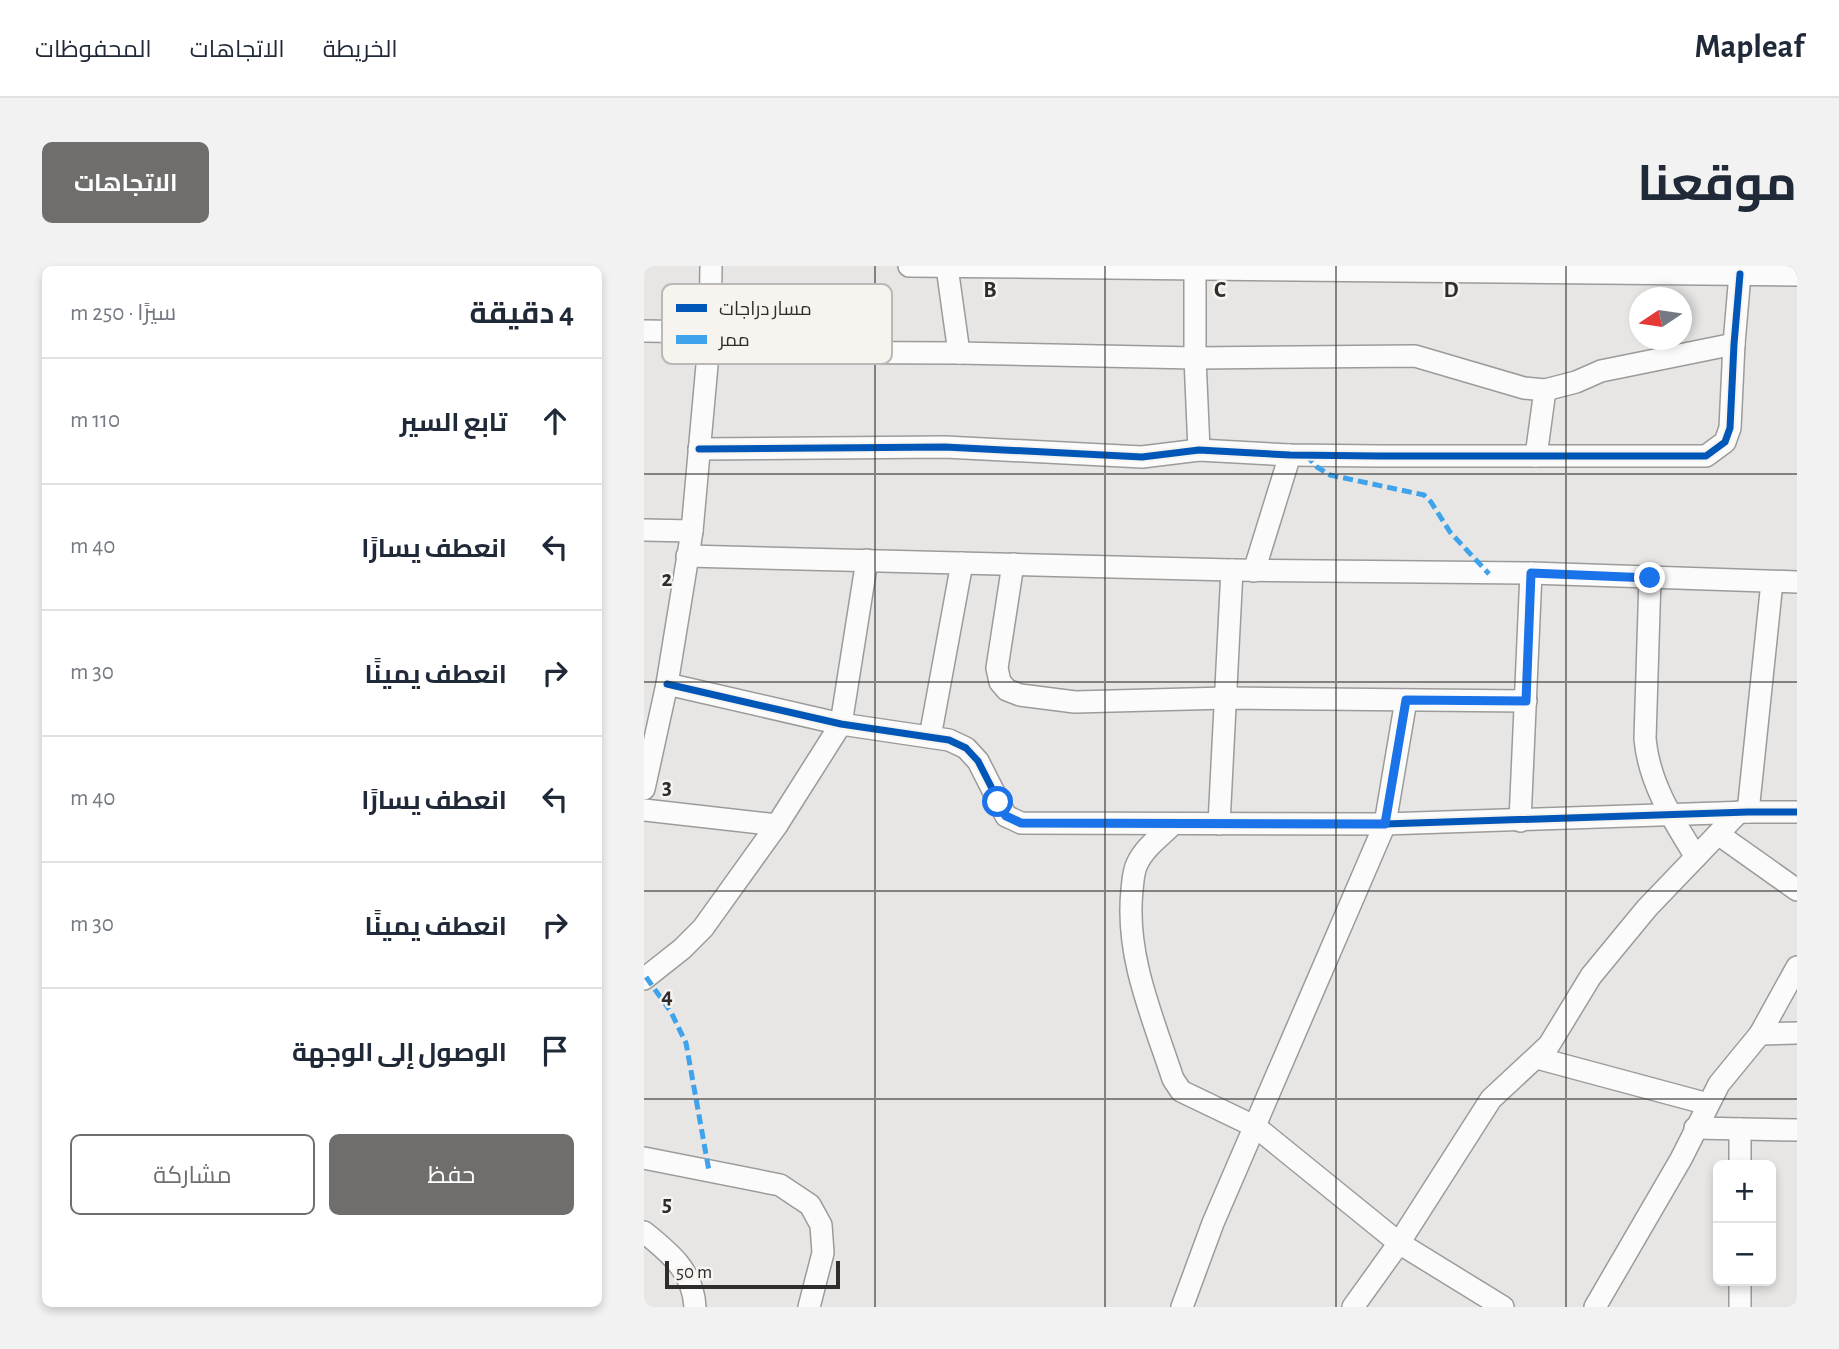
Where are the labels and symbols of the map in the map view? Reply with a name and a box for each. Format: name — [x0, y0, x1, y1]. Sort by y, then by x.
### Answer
text: B — [983, 279, 997, 302]
text: C — [1214, 279, 1226, 302]
text: D — [1443, 279, 1459, 302]
legend — [662, 284, 892, 364]
north arrow — [1629, 287, 1692, 350]
text: مسار دراجات — [719, 300, 812, 320]
text: ممر — [718, 331, 750, 351]
route end — [1634, 562, 1665, 593]
text: 2 — [662, 568, 673, 591]
text: 3 — [662, 776, 672, 799]
route start — [982, 786, 1013, 817]
text: 4 — [661, 985, 673, 1008]
text: 5 — [662, 1193, 672, 1216]
scale bar — [665, 1258, 840, 1290]

